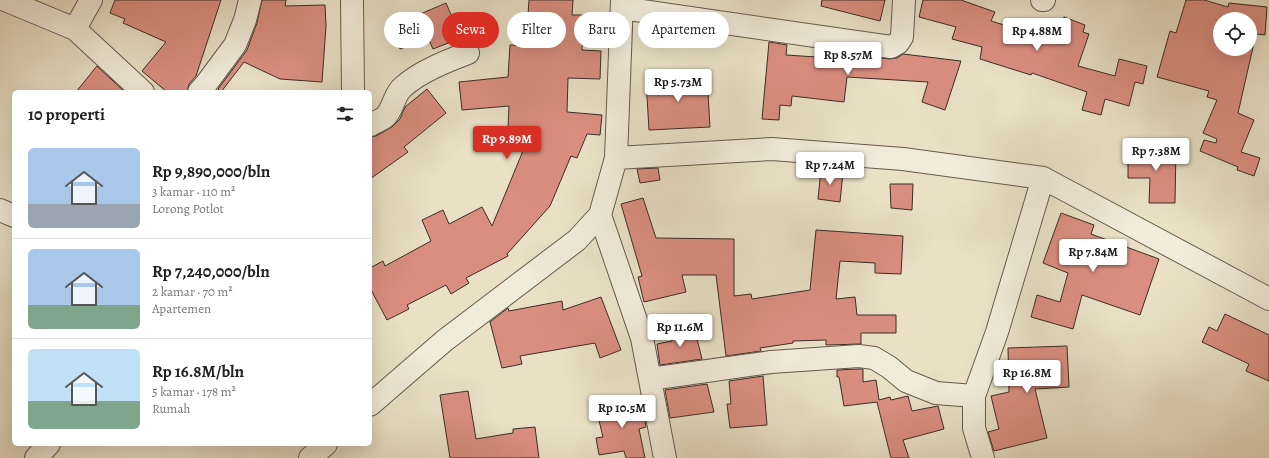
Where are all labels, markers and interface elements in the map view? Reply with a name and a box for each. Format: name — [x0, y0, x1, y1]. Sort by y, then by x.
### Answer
chip: Beli — [384, 12, 434, 48]
chip: Sewa — [442, 12, 499, 48]
chip: Filter — [507, 12, 566, 48]
chip: Baru — [574, 12, 630, 48]
chip: Apartemen — [638, 12, 729, 48]
map controls — [1213, 12, 1257, 56]
button: locate — [1213, 12, 1257, 56]
pin: Rp 4.88M — [996, 18, 1078, 52]
text: Rp 4.88M — [1012, 22, 1062, 39]
pin: Rp 8.57M — [807, 42, 889, 76]
text: Rp 8.57M — [823, 46, 873, 63]
pin: Rp 5.73M — [637, 69, 719, 103]
text: Rp 5.73M — [654, 73, 702, 90]
text: 10 properti — [28, 103, 105, 126]
icon: filters — [334, 103, 356, 125]
pin: Rp 9.89M — [466, 126, 548, 160]
text: Rp 9.89M — [482, 130, 532, 147]
pin: Rp 7.38M — [1115, 138, 1197, 172]
text: Rp 7.38M — [1131, 142, 1181, 159]
pin: Rp 7.24M — [789, 152, 871, 186]
text: Rp 7.24M — [805, 156, 855, 173]
text: Rp 9,890,000/bln — [152, 160, 270, 183]
icon: home — [60, 164, 108, 212]
text: 3 kamar · 110 m² — [152, 183, 235, 200]
text: Lorong Potlot — [152, 200, 224, 217]
pin: Rp 7.84M — [1052, 239, 1134, 273]
text: Rp 7.84M — [1068, 243, 1118, 260]
text: Rp 7,240,000/bln — [152, 260, 270, 283]
icon: home — [60, 265, 108, 313]
text: 2 kamar · 70 m² — [152, 283, 233, 300]
text: Apartemen — [152, 300, 211, 317]
pin: Rp 11.6M — [639, 314, 721, 348]
text: Rp 11.6M — [656, 318, 704, 335]
text: Rp 16.8M/bln — [152, 360, 244, 383]
pin: Rp 16.8M — [986, 360, 1068, 394]
text: Rp 16.8M — [1003, 364, 1051, 381]
icon: home — [60, 365, 108, 413]
text: 5 kamar · 178 m² — [152, 383, 236, 400]
pin: Rp 10.5M — [581, 395, 663, 429]
text: Rp 10.5M — [598, 399, 646, 416]
text: Rumah — [152, 400, 190, 417]

